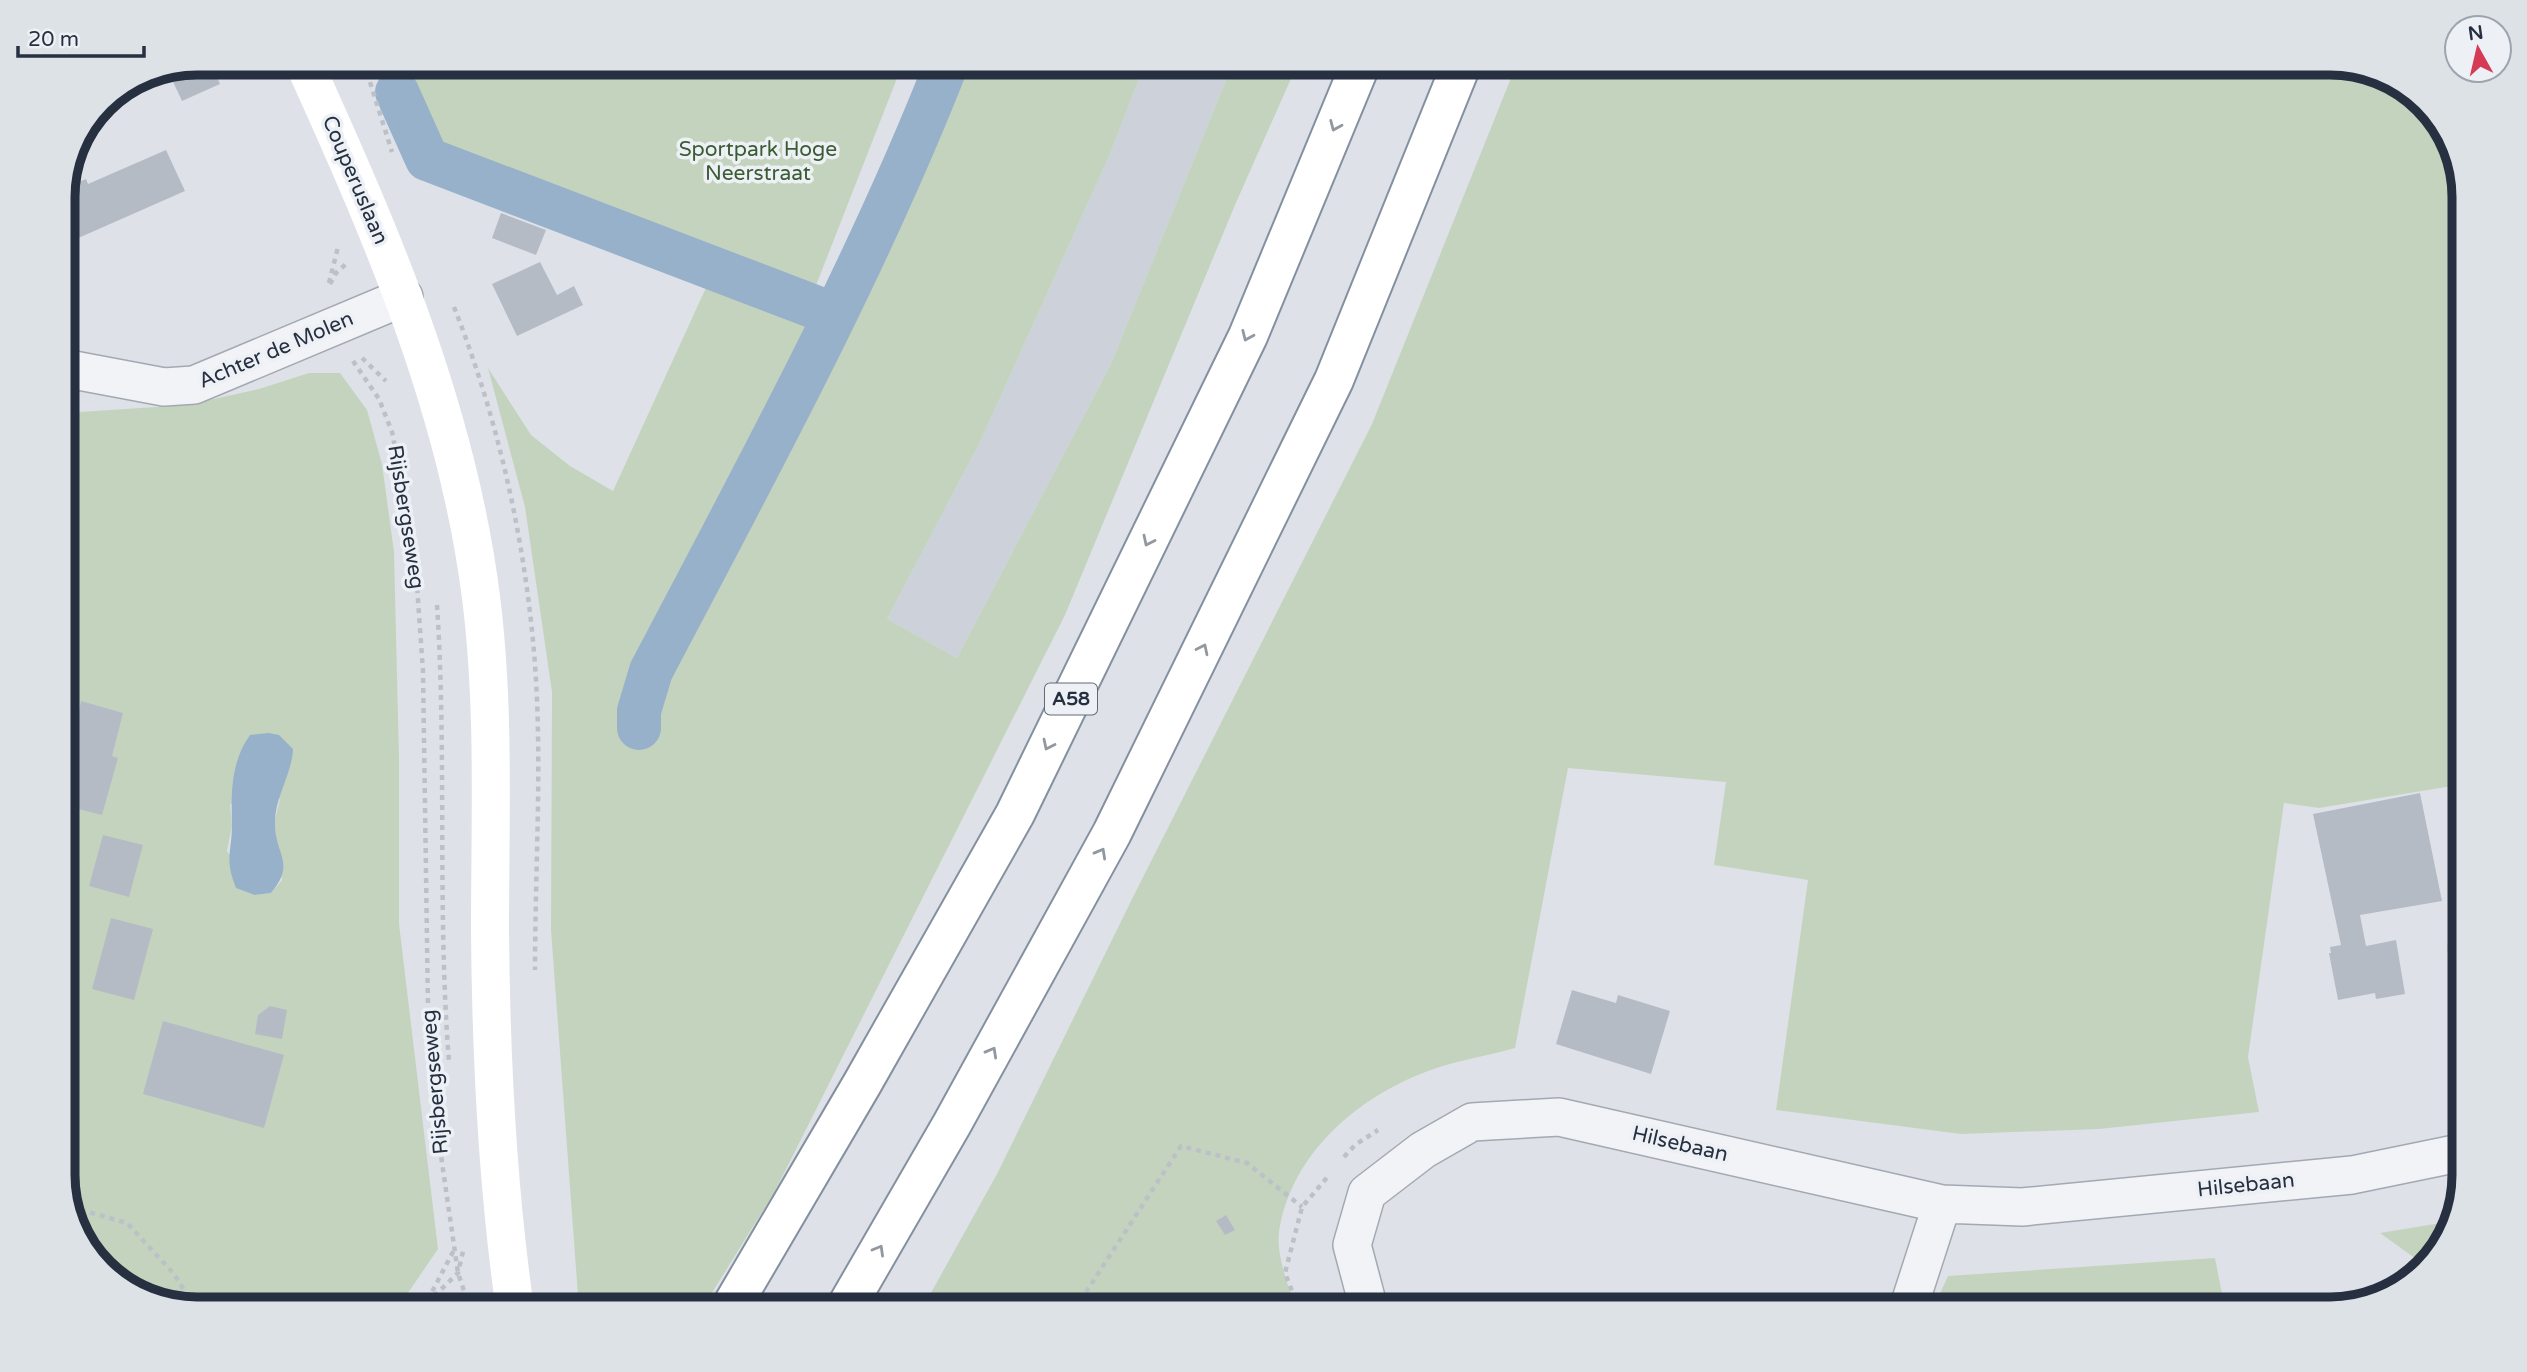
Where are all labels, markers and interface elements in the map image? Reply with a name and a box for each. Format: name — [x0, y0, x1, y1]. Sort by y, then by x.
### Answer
scale bar — [18, 14, 144, 58]
north arrow — [2443, 14, 2513, 84]
text: N — [2467, 21, 2485, 45]
text: 20 m — [28, 27, 79, 52]
street label: Couperuslaan — [317, 112, 393, 248]
one-way arrow — [1329, 119, 1343, 131]
park label: Sportpark Hoge Neerstraat — [679, 137, 837, 186]
street label: Achter de Molen — [195, 306, 357, 394]
one-way arrow — [1241, 329, 1255, 341]
street label: Rijsbergseweg — [382, 443, 430, 591]
one-way arrow — [1142, 534, 1156, 546]
one-way arrow — [1194, 644, 1208, 656]
road number: A58 — [1045, 684, 1097, 714]
one-way arrow — [1043, 738, 1057, 750]
one-way arrow — [1093, 848, 1106, 860]
street label: Rijsbergseweg — [416, 1009, 454, 1155]
one-way arrow — [983, 1047, 997, 1059]
street label: Hilsebaan — [1630, 1121, 1730, 1167]
street label: Hilsebaan — [2196, 1167, 2296, 1203]
one-way arrow — [871, 1245, 884, 1257]

